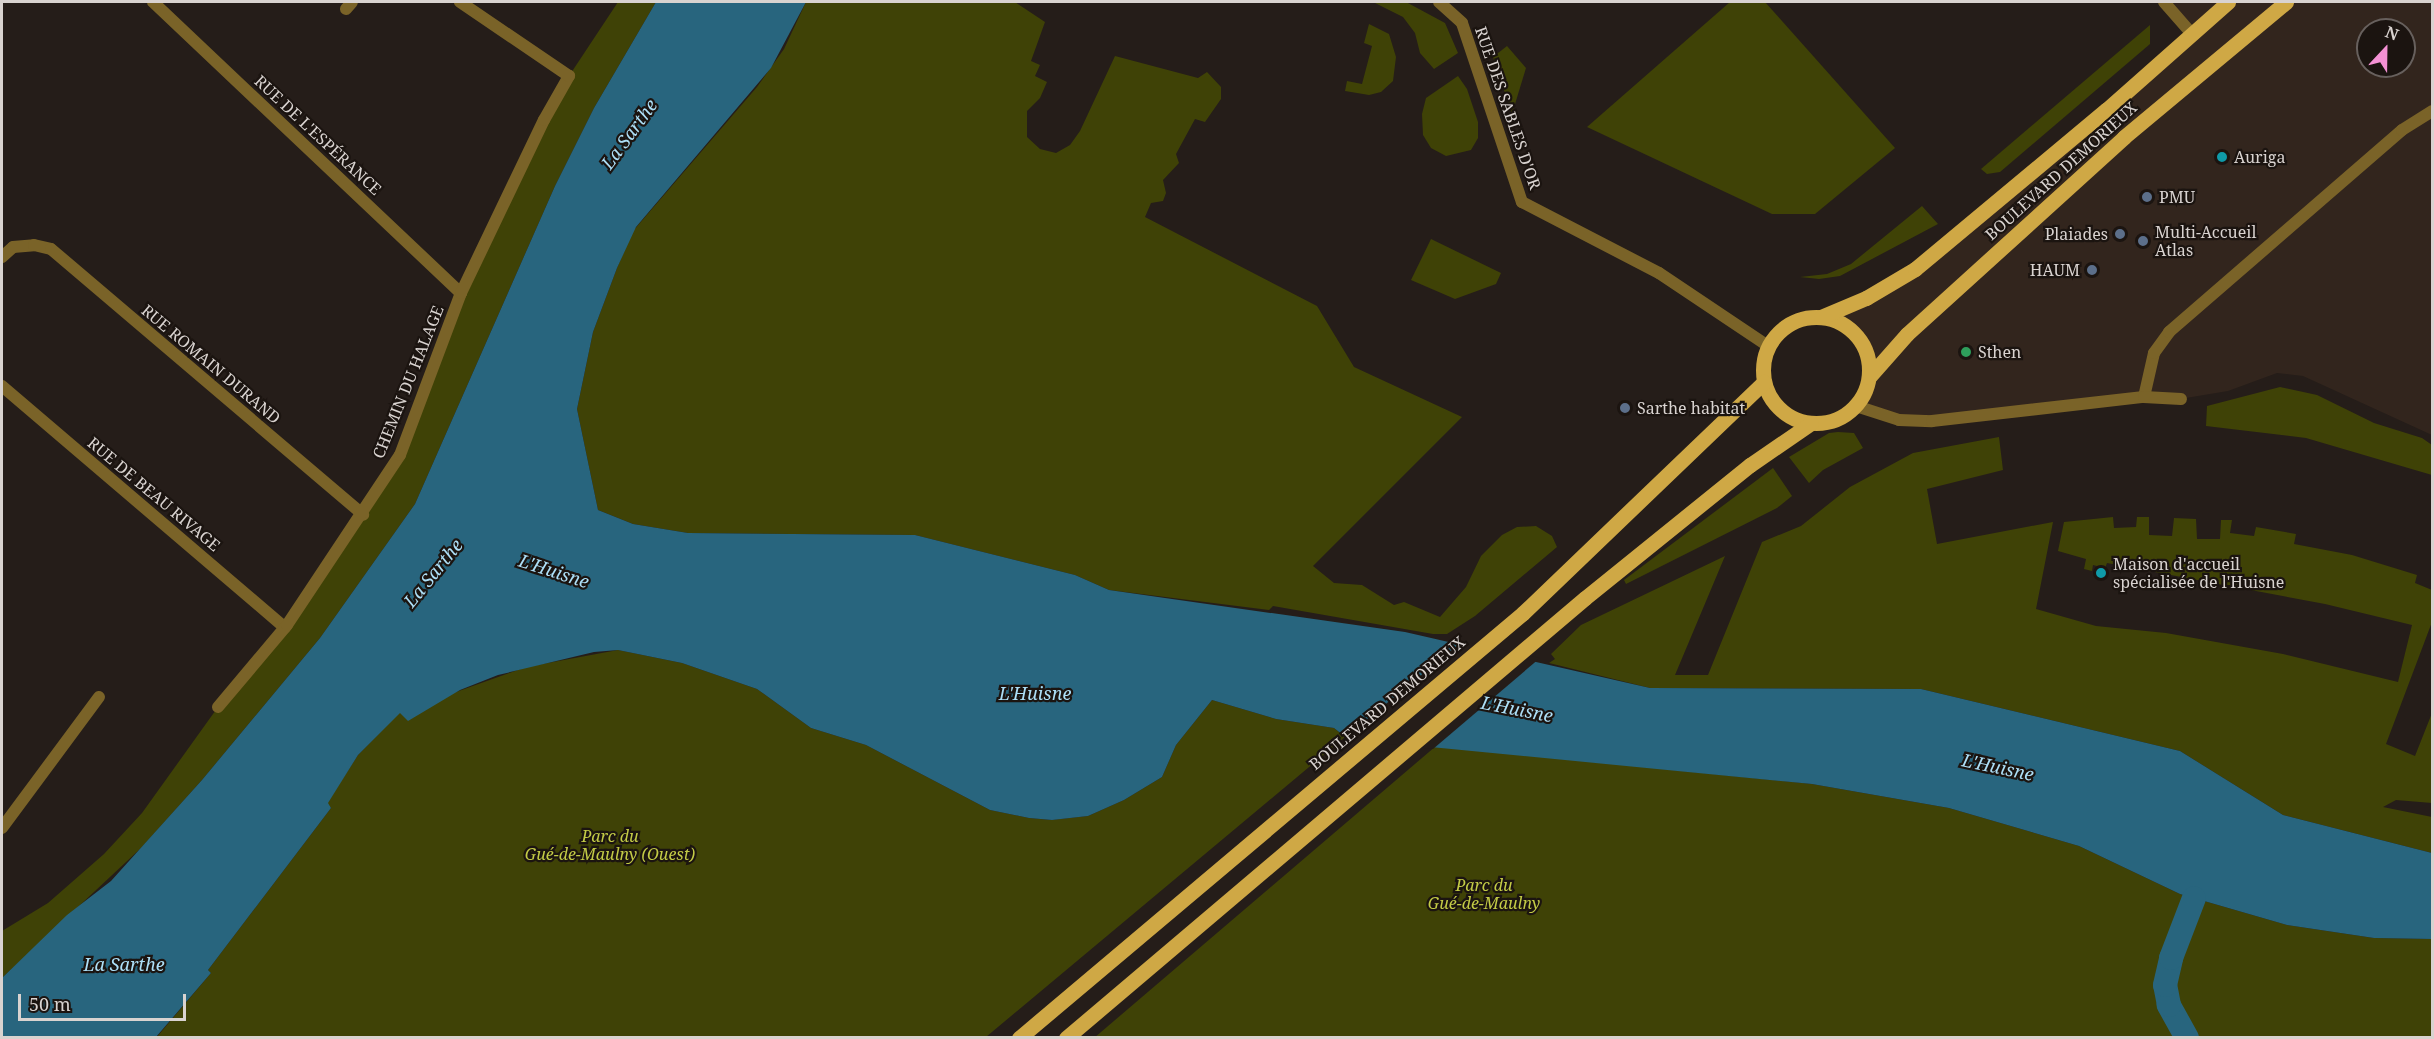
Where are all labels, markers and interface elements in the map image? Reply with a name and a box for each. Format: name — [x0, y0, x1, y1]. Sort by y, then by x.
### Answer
north arrow — [2356, 18, 2416, 78]
text: N — [2382, 21, 2402, 46]
street label: RUE DES SABLES D'OR — [1471, 24, 1545, 192]
street label: RUE DE L'ESPÉRANCE — [251, 71, 385, 199]
water label: La Sarthe — [596, 95, 662, 173]
street label: BOULEVARD DEMORIEUX — [1981, 98, 2141, 244]
place label: Auriga — [2234, 147, 2285, 167]
marker: Auriga — [2215, 150, 2229, 164]
place label: PMU — [2159, 187, 2195, 207]
marker: PMU — [2140, 190, 2154, 204]
place label: Multi-Accueil Atlas — [2155, 222, 2256, 260]
place label: Plaiades — [2045, 224, 2108, 244]
marker: Plaiades — [2113, 227, 2127, 241]
marker: Multi-Accueil Atlas — [2136, 234, 2150, 248]
place label: HAUM — [2030, 260, 2080, 280]
marker: HAUM — [2085, 263, 2099, 277]
street label: RUE ROMAIN DURAND — [138, 300, 284, 428]
street label: CHEMIN DU HALAGE — [369, 303, 447, 461]
place label: Sthen — [1978, 342, 2021, 362]
marker: Sthen — [1959, 345, 1973, 359]
place label: Sarthe habitat — [1637, 398, 1745, 418]
marker: Sarthe habitat — [1618, 401, 1632, 415]
street label: RUE DE BEAU RIVAGE — [84, 433, 224, 555]
water label: La Sarthe — [399, 535, 467, 611]
water label: L'Huisne — [516, 550, 592, 592]
place label: Maison d'accueil spécialisée de l'Huisne — [2113, 554, 2284, 592]
marker: Maison d'accueil spécialisée de l'Huisne — [2094, 566, 2108, 580]
street label: BOULEVARD DEMORIEUX — [1305, 632, 1469, 774]
water label: L'Huisne — [999, 682, 1071, 704]
water label: L'Huisne — [1479, 691, 1555, 727]
water label: L'Huisne — [1960, 749, 2036, 785]
park label: Parc du Gué-de-Maulny (Ouest) — [525, 826, 695, 864]
park label: Parc du Gué-de-Maulny — [1428, 875, 1540, 913]
water label: La Sarthe — [83, 953, 165, 975]
scale bar — [21, 982, 189, 1020]
text: 50 m — [29, 992, 71, 1016]

